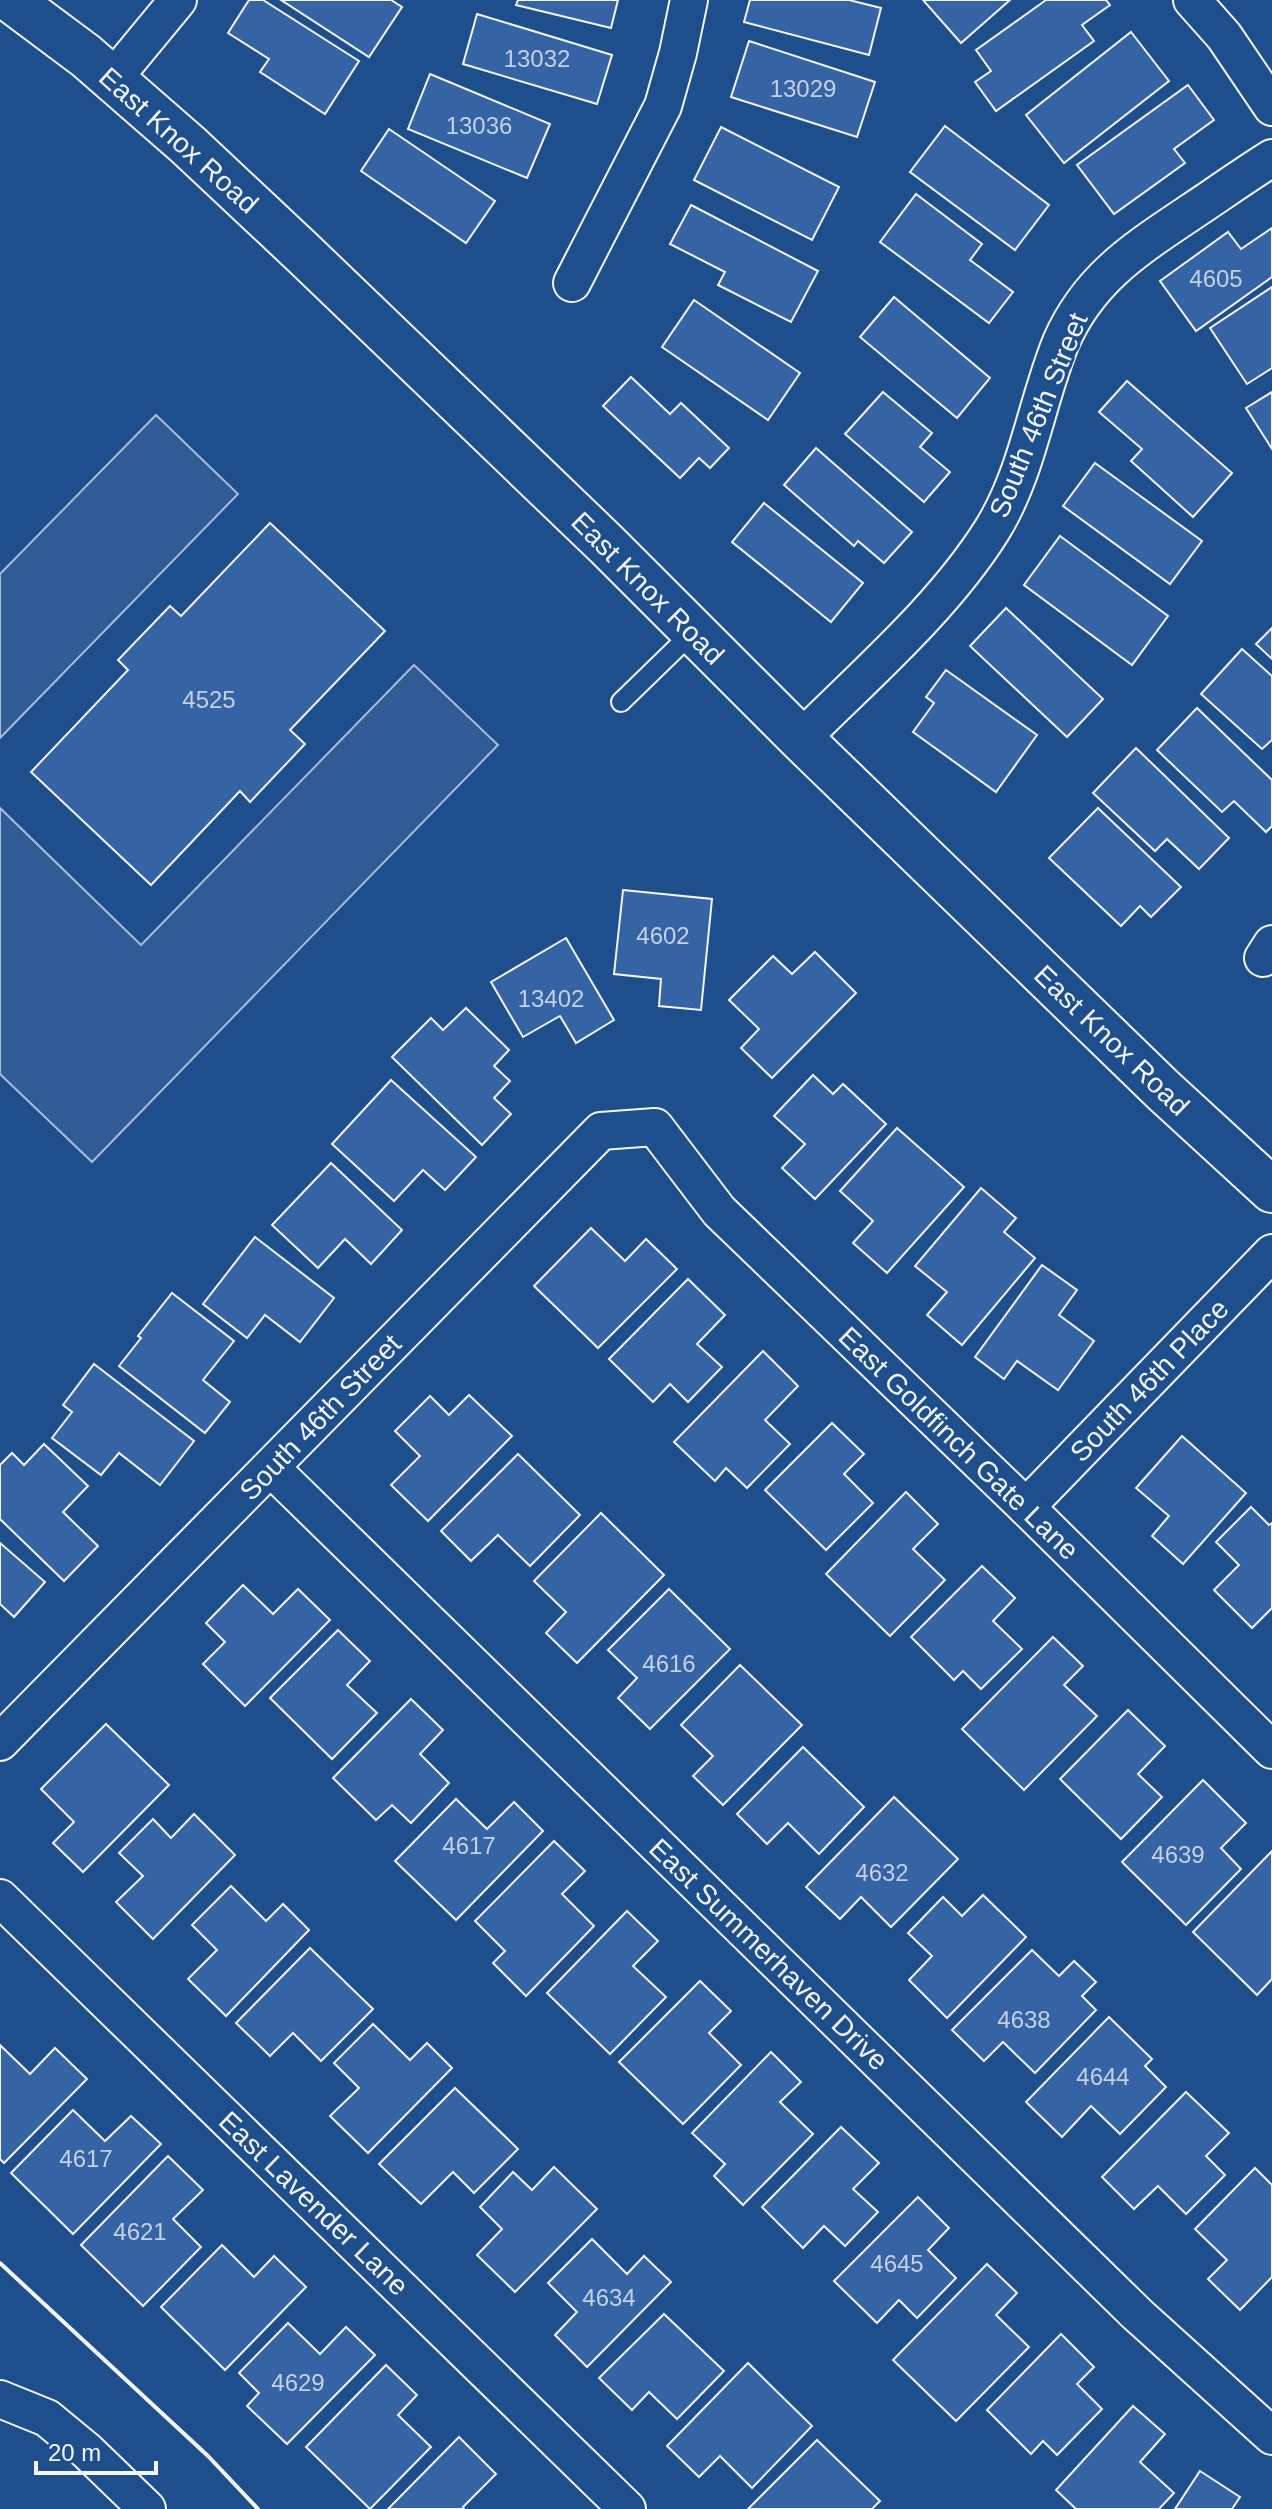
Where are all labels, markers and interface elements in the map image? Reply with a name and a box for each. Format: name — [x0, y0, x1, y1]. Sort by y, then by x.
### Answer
house number: 13032 — [504, 45, 570, 72]
street label: East Knox Road — [93, 61, 264, 220]
house number: 13029 — [770, 75, 836, 102]
house number: 13036 — [446, 112, 512, 139]
house number: 4605 — [1189, 265, 1243, 292]
street label: South 46th Street — [983, 308, 1094, 522]
street label: East Knox Road — [565, 506, 730, 671]
house number: 4525 — [182, 686, 236, 713]
house number: 4602 — [636, 922, 690, 949]
street label: East Knox Road — [1028, 959, 1195, 1122]
house number: 13402 — [518, 985, 584, 1012]
street label: South 46th Place — [1064, 1293, 1235, 1468]
street label: East Goldfinch Gate Lane — [833, 1321, 1085, 1566]
street label: South 46th Street — [234, 1328, 407, 1507]
house number: 4616 — [642, 1650, 696, 1677]
house number: 4617 — [442, 1832, 496, 1859]
street label: East Summerhaven Drive — [643, 1832, 894, 2076]
house number: 4639 — [1151, 1841, 1205, 1868]
house number: 4632 — [855, 1859, 909, 1886]
house number: 4638 — [997, 2006, 1051, 2033]
house number: 4644 — [1076, 2063, 1130, 2090]
street label: East Lavender Lane — [213, 2105, 415, 2302]
house number: 4617 — [59, 2145, 113, 2172]
house number: 4621 — [113, 2218, 167, 2245]
house number: 4645 — [870, 2250, 924, 2277]
house number: 4634 — [582, 2284, 636, 2311]
house number: 4629 — [271, 2369, 325, 2396]
scale bar — [36, 2425, 156, 2475]
text: 20 m — [48, 2439, 101, 2466]

